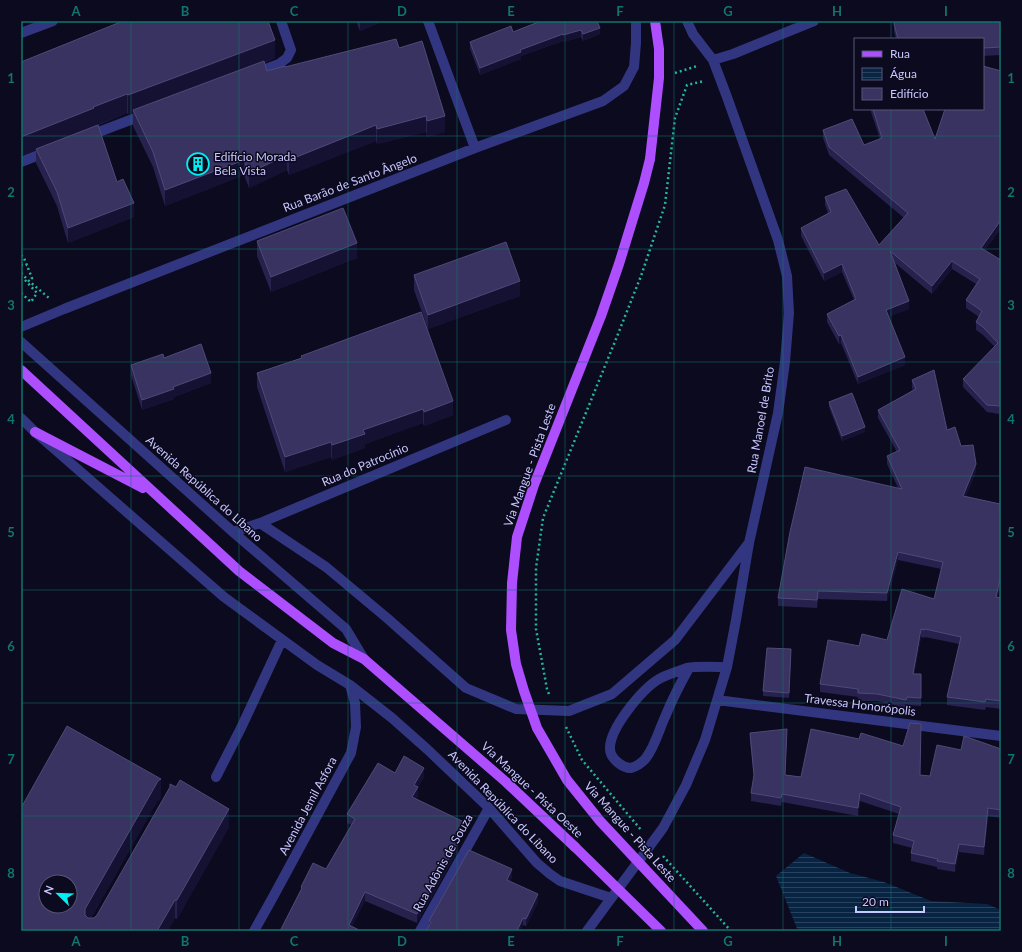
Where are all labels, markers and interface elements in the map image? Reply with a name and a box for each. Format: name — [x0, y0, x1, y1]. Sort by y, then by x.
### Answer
text: A — [70, 3, 81, 19]
text: B — [181, 3, 190, 19]
text: C — [290, 3, 299, 19]
text: D — [397, 3, 407, 19]
text: E — [507, 3, 515, 19]
text: F — [616, 3, 624, 19]
text: G — [723, 3, 733, 19]
text: H — [832, 3, 842, 19]
text: I — [944, 3, 948, 19]
legend — [854, 38, 984, 110]
text: Rua — [890, 46, 910, 61]
text: Água — [890, 66, 917, 81]
text: 1 — [7, 70, 15, 86]
text: 1 — [1007, 70, 1015, 86]
text: Edifício — [890, 86, 929, 101]
place label: Edifício Morada Bela Vista — [214, 149, 296, 178]
street label: Rua Barão de Santo Ângelo — [281, 150, 419, 215]
building icon: Edifício Morada Bela Vista — [185, 151, 211, 177]
text: 2 — [7, 184, 15, 200]
text: 2 — [1007, 184, 1015, 200]
text: 3 — [7, 297, 15, 313]
text: 3 — [1007, 297, 1015, 313]
street label: Rua Manoel de Brito — [744, 365, 777, 474]
street label: Via Mangue - Pista Leste — [500, 401, 559, 528]
text: 4 — [7, 411, 15, 427]
text: 4 — [1007, 411, 1015, 427]
street label: Avenida República do Líbano — [143, 432, 266, 545]
street label: Rua do Patrocínio — [319, 439, 411, 490]
text: 5 — [7, 524, 15, 540]
text: 5 — [1007, 524, 1015, 540]
text: 6 — [7, 638, 15, 654]
text: 6 — [1007, 638, 1015, 654]
street label: Travessa Honorópolis — [803, 690, 917, 719]
street label: Via Mangue - Pista Oeste — [478, 739, 586, 841]
street label: Avenida República do Líbano — [445, 747, 561, 866]
text: 7 — [7, 751, 15, 767]
text: 7 — [1007, 751, 1015, 767]
street label: Avenida Jemil Asfora — [275, 754, 340, 857]
street label: Via Mangue - Pista Leste — [581, 778, 679, 885]
street label: Rua Adônis de Souza — [409, 811, 476, 914]
text: 8 — [7, 865, 15, 881]
text: 8 — [1007, 865, 1015, 881]
north arrow — [38, 874, 78, 914]
text: N — [41, 883, 56, 896]
scale bar — [856, 888, 924, 914]
text: 20 m — [862, 894, 889, 909]
text: A — [70, 933, 81, 949]
text: B — [181, 933, 190, 949]
text: C — [290, 933, 299, 949]
text: D — [397, 933, 407, 949]
text: E — [507, 933, 515, 949]
text: F — [616, 933, 624, 949]
text: G — [723, 933, 733, 949]
text: H — [832, 933, 842, 949]
text: I — [944, 933, 948, 949]

